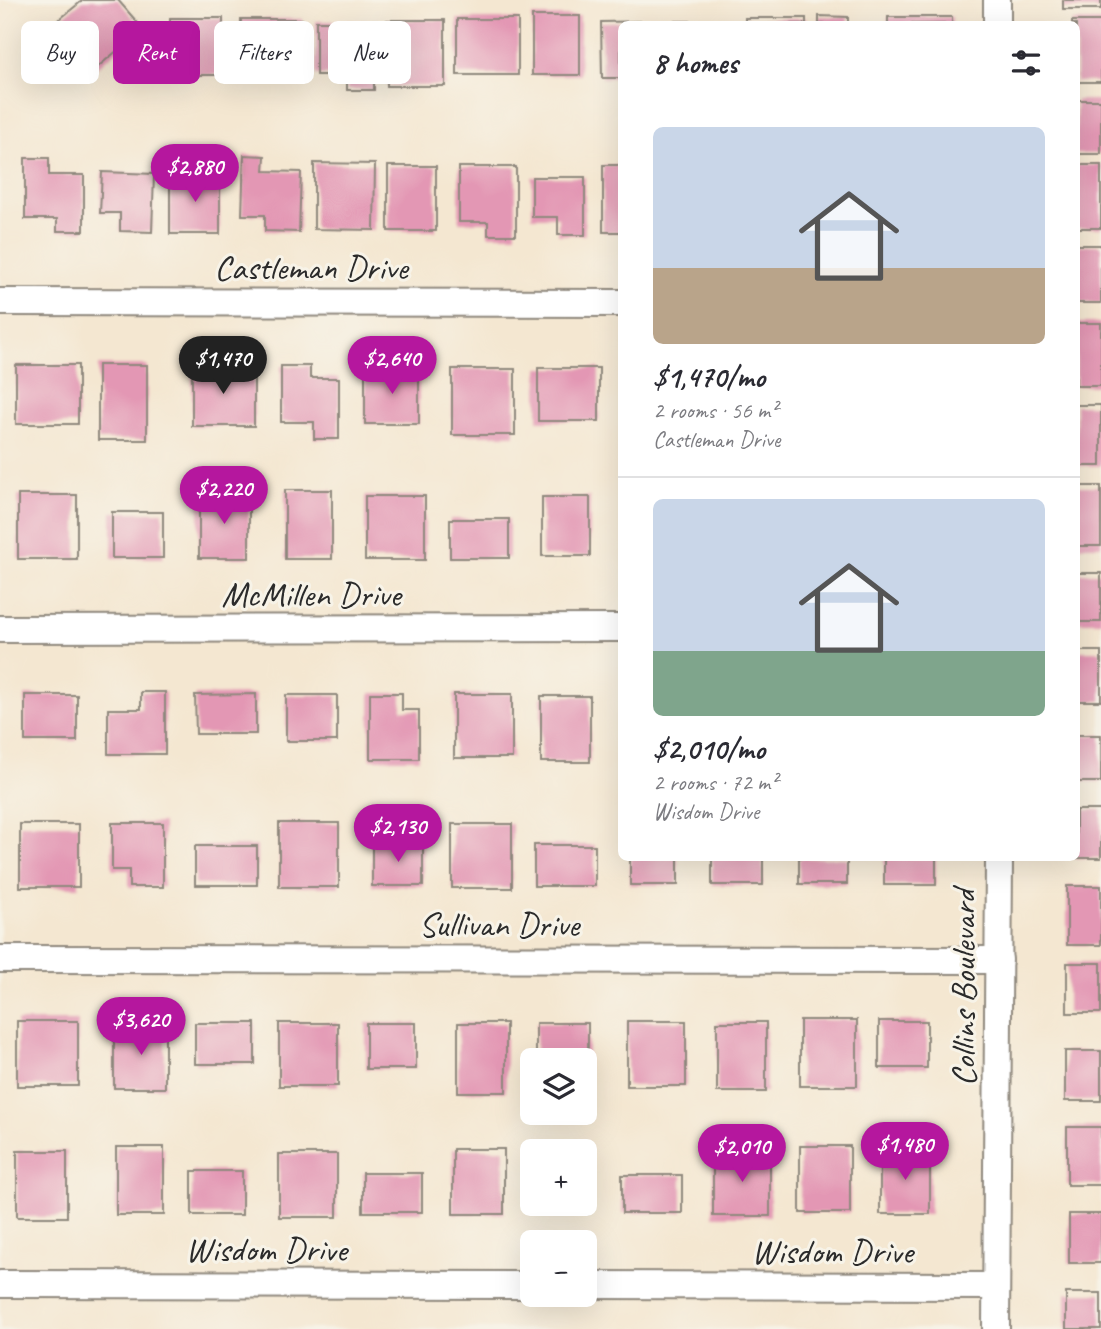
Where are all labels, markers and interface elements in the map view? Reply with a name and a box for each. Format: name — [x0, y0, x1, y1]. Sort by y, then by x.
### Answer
chip: Buy — [21, 21, 99, 84]
chip: Rent — [113, 21, 200, 84]
chip: Filters — [214, 21, 314, 84]
chip: New — [328, 21, 411, 84]
text: 8 homes — [653, 44, 738, 82]
icon: filters — [1007, 44, 1045, 82]
pin: $2,880 — [138, 144, 252, 204]
text: $2,880 — [167, 152, 223, 181]
icon: home — [786, 173, 912, 299]
street label: Castleman Drive — [214, 245, 410, 290]
pin: $1,470 — [166, 336, 280, 396]
pin: $2,640 — [335, 336, 449, 396]
text: $1,470 — [195, 344, 251, 373]
text: $2,640 — [364, 344, 420, 373]
text: $1,470/mo — [653, 358, 765, 396]
text: 2 rooms · 56 m² — [653, 396, 777, 425]
text: Castleman Drive — [653, 425, 780, 454]
pin: $2,220 — [167, 466, 281, 526]
text: $2,220 — [196, 474, 252, 503]
icon: home — [786, 545, 912, 671]
street label: McMillen Drive — [221, 572, 403, 617]
text: $2,010/mo — [653, 730, 765, 768]
text: 2 rooms · 72 m² — [653, 768, 777, 797]
text: Wisdom Drive — [653, 797, 759, 826]
pin: $2,130 — [341, 804, 455, 864]
text: $2,130 — [370, 812, 426, 841]
street label: Collins Boulevard — [941, 885, 986, 1086]
street label: Sullivan Drive — [419, 902, 582, 947]
pin: $3,620 — [84, 998, 198, 1057]
text: $3,620 — [113, 1005, 169, 1034]
map controls — [520, 1048, 597, 1307]
button: layers — [520, 1048, 597, 1125]
pin: $1,480 — [848, 1122, 962, 1182]
pin: $2,010 — [685, 1124, 799, 1184]
text: $1,480 — [877, 1130, 933, 1159]
text: $2,010 — [714, 1132, 770, 1161]
button: + — [520, 1139, 597, 1216]
street label: Wisdom Drive — [185, 1227, 349, 1272]
street label: Wisdom Drive — [751, 1229, 915, 1274]
button: − — [520, 1230, 597, 1307]

